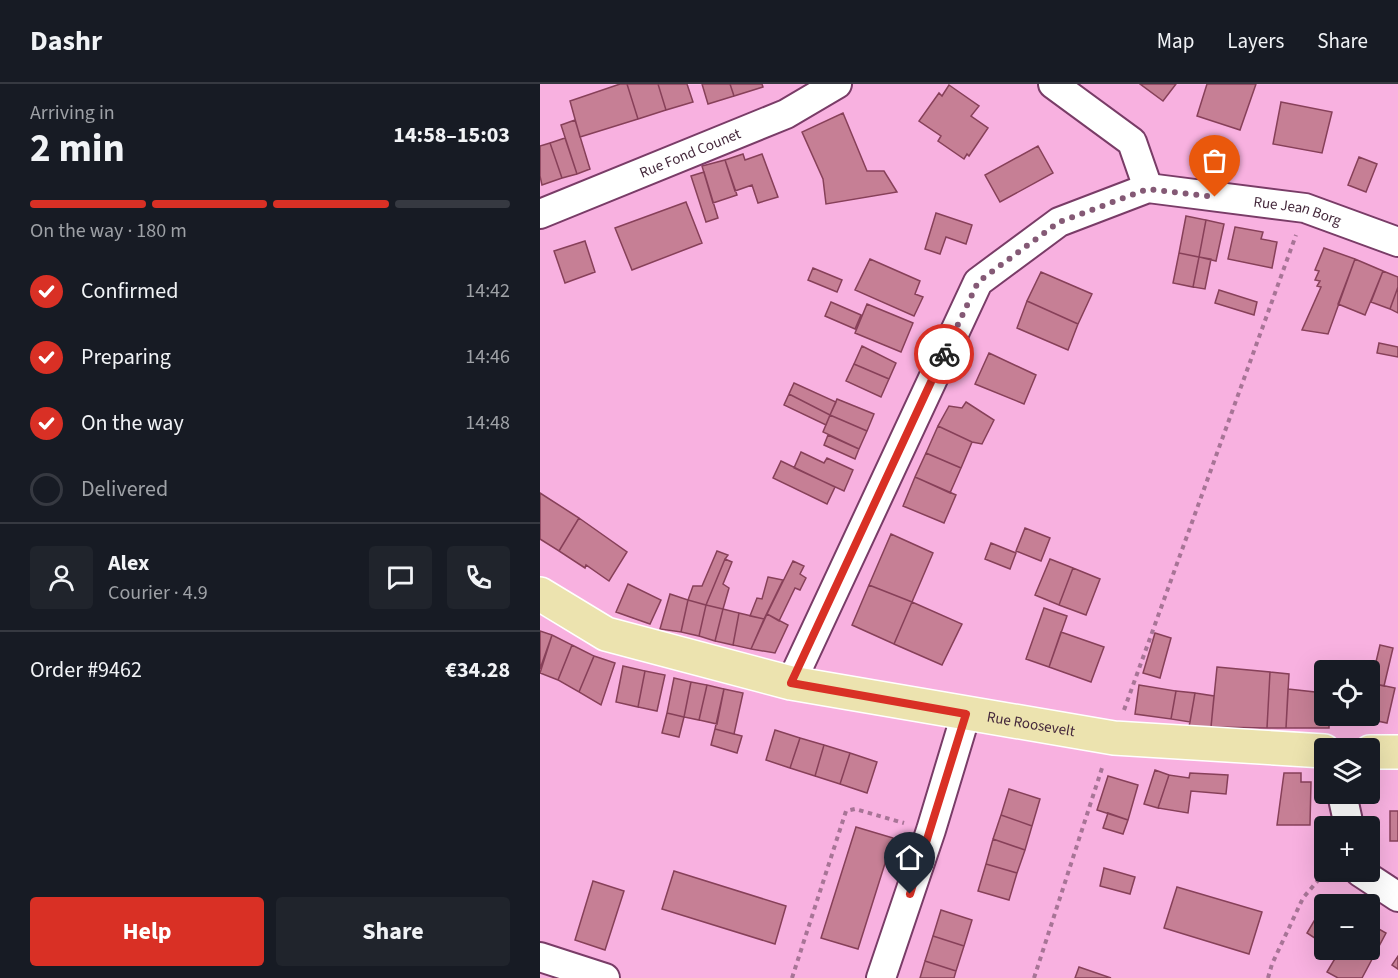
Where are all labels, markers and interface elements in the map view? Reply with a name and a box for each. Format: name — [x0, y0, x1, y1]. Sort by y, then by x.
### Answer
text: Dashr — [30, 21, 102, 61]
text: Map — [1157, 26, 1194, 56]
text: Layers — [1227, 26, 1284, 56]
text: Share — [1317, 26, 1368, 56]
text: Arriving in — [30, 99, 115, 127]
text: 14:58–15:03 — [393, 119, 510, 151]
text: 2 min — [30, 121, 125, 177]
street label: Rue Fond Counet — [636, 123, 744, 183]
pin — [1189, 135, 1240, 197]
icon: bag — [1198, 144, 1231, 177]
street label: Rue Jean Borg — [1252, 191, 1345, 231]
text: On the way · 180 m — [30, 217, 187, 245]
icon: check — [30, 275, 63, 308]
text: Confirmed — [81, 275, 178, 307]
text: 14:42 — [465, 277, 510, 305]
courier — [914, 324, 974, 384]
icon: bike — [928, 338, 961, 371]
icon: check — [30, 341, 63, 374]
text: Preparing — [81, 341, 171, 373]
text: 14:46 — [465, 343, 510, 371]
icon: check — [30, 407, 63, 440]
text: On the way — [81, 407, 184, 439]
text: 14:48 — [465, 409, 510, 437]
text: Delivered — [81, 473, 168, 505]
button: person — [30, 546, 93, 609]
button: chat — [369, 546, 432, 609]
button: phone — [447, 546, 510, 609]
text: Alex — [108, 547, 149, 579]
text: Courier · 4.9 — [108, 579, 208, 607]
text: Order #9462 — [30, 654, 142, 686]
text: €34.28 — [445, 654, 510, 686]
map controls — [1314, 660, 1380, 960]
button: locate — [1314, 660, 1380, 726]
street label: Rue Roosevelt — [985, 706, 1077, 742]
button: layers — [1314, 738, 1380, 804]
button: + — [1314, 816, 1380, 882]
pin — [884, 832, 935, 894]
icon: home — [893, 841, 926, 874]
button: − — [1314, 894, 1380, 960]
button: Help — [30, 897, 264, 966]
button: Share — [276, 897, 510, 966]

